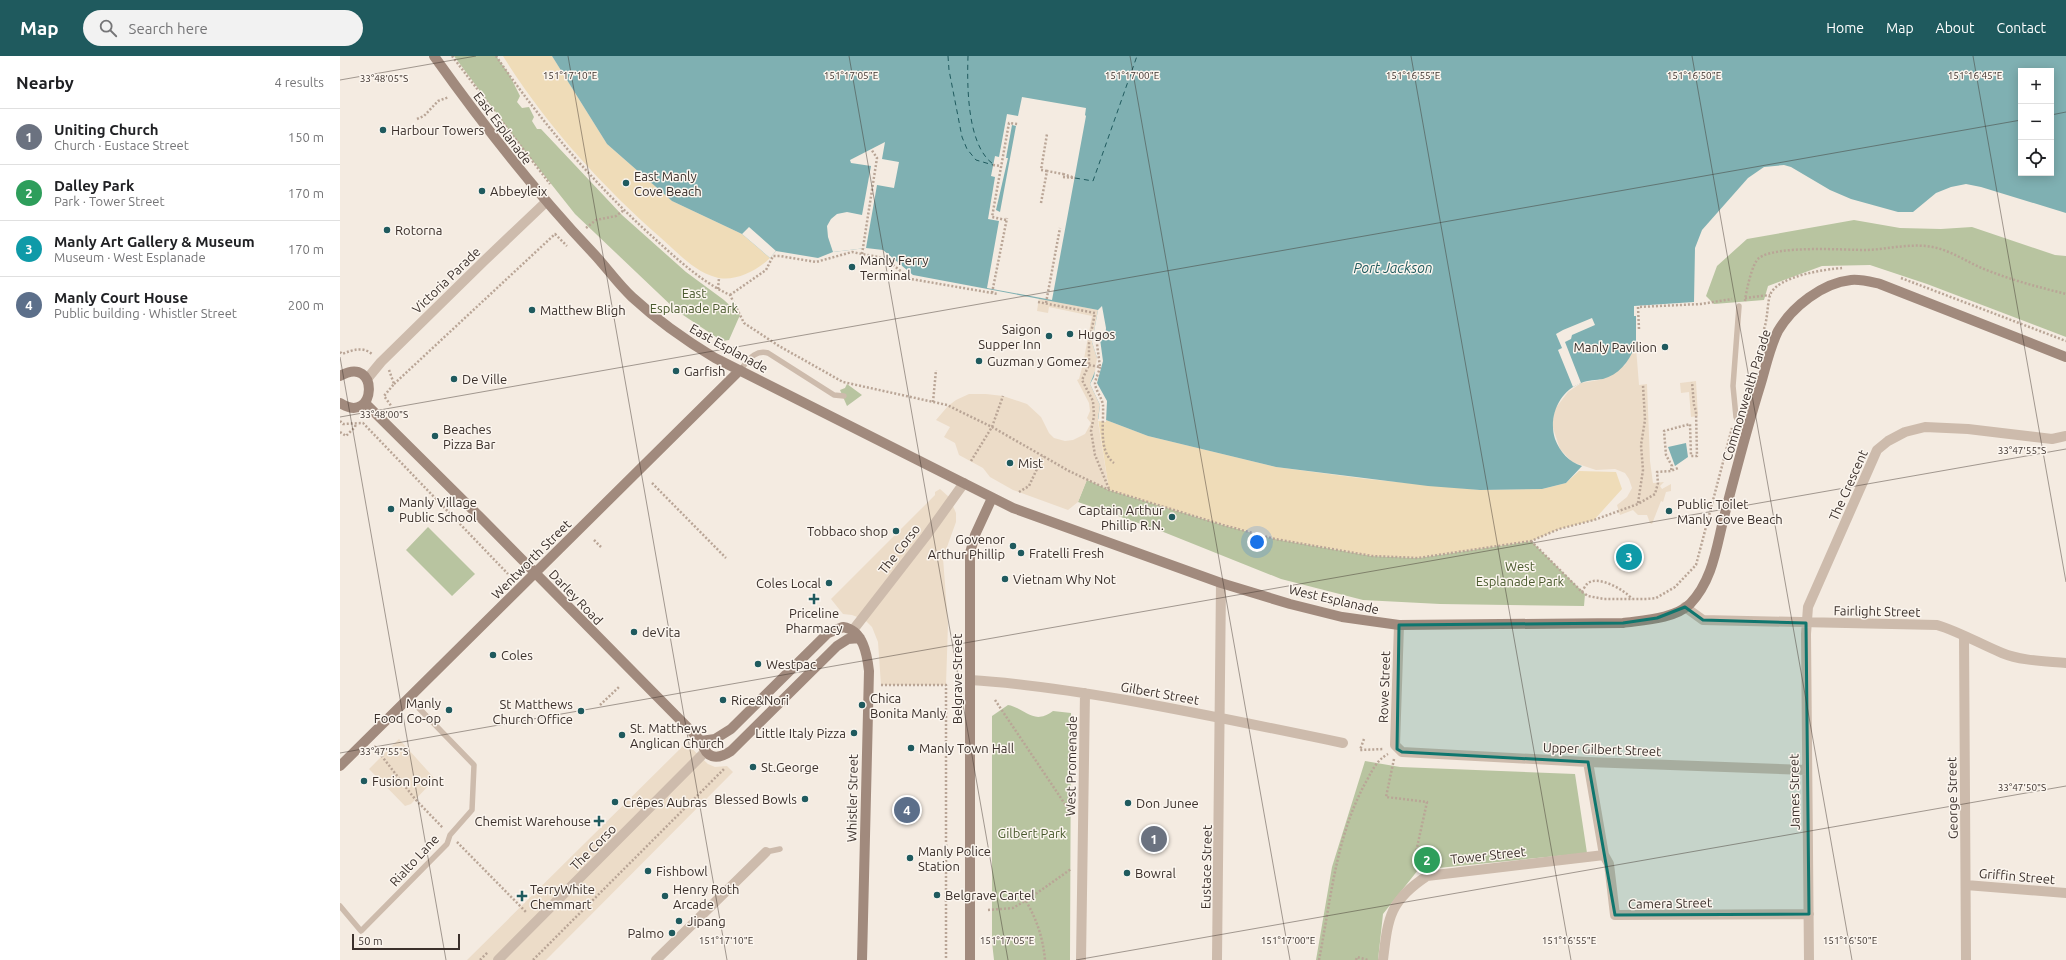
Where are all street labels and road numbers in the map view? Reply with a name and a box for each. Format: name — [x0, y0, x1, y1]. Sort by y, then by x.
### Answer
street label: East Esplanade — [471, 89, 535, 167]
street label: Victoria Parade — [409, 244, 483, 316]
street label: East Esplanade — [687, 321, 771, 375]
street label: Commonwealth Parade — [1719, 328, 1773, 462]
street label: The Crescent — [1826, 447, 1870, 523]
street label: Wentworth Street — [489, 517, 573, 601]
street label: The Corso — [875, 522, 923, 576]
street label: Darley Road — [546, 567, 606, 627]
street label: West Esplanade — [1287, 582, 1381, 616]
street label: Fairlight Street — [1833, 603, 1921, 619]
street label: Belgrave Street — [950, 634, 964, 724]
street label: Rowe Street — [1376, 651, 1392, 723]
street label: Gilbert Street — [1120, 679, 1200, 707]
street label: West Promenade — [1063, 716, 1079, 816]
street label: Upper Gilbert Street — [1543, 740, 1661, 758]
street label: Whistler Street — [844, 754, 860, 842]
street label: James Street — [1786, 754, 1802, 830]
street label: George Street — [1944, 757, 1960, 839]
street label: The Corso — [567, 821, 619, 873]
street label: Eustace Street — [1198, 825, 1214, 909]
street label: Rialto Lane — [387, 831, 441, 889]
street label: Tower Street — [1450, 844, 1526, 866]
street label: Griffin Street — [1978, 866, 2056, 886]
street label: Camera Street — [1628, 895, 1712, 911]

